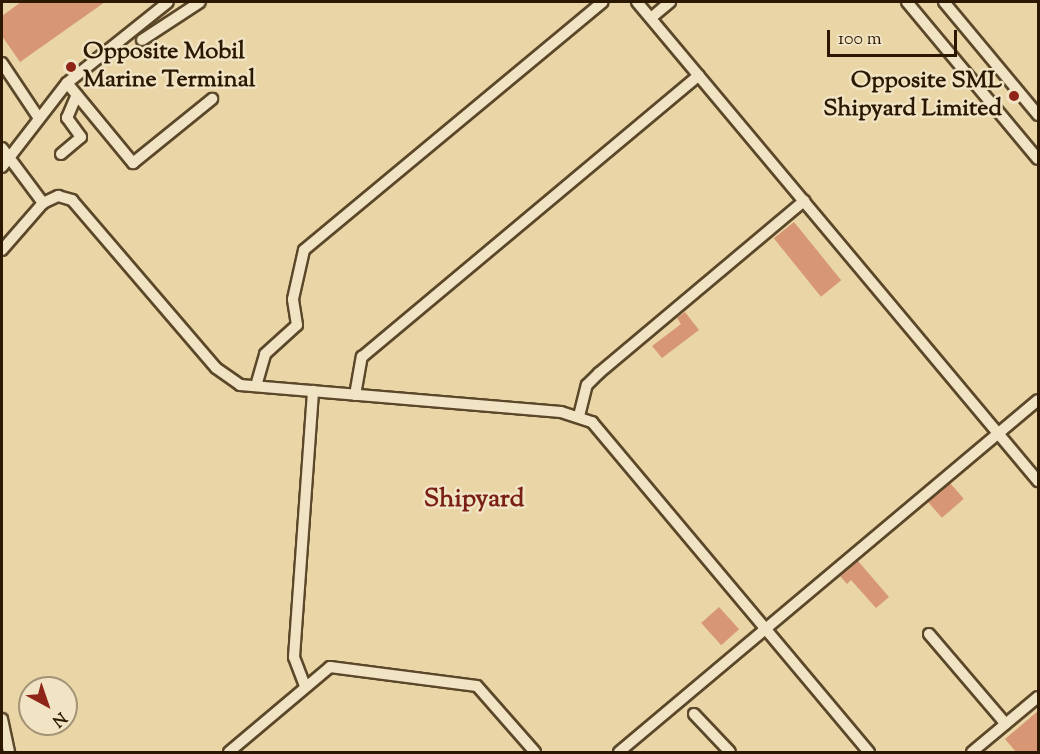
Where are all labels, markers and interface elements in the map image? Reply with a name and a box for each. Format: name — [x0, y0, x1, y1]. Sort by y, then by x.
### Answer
scale bar — [830, 18, 960, 56]
text: 100 m — [838, 27, 882, 53]
place label: Opposite Mobil Marine Terminal — [83, 39, 255, 95]
marker: Opposite Mobil Marine Terminal — [64, 60, 78, 74]
place label: Opposite SML Shipyard Limited — [823, 68, 1002, 124]
marker: Opposite SML Shipyard Limited — [1007, 89, 1021, 103]
district label: Shipyard — [424, 484, 524, 516]
north arrow — [18, 676, 78, 736]
text: N — [46, 706, 71, 732]

